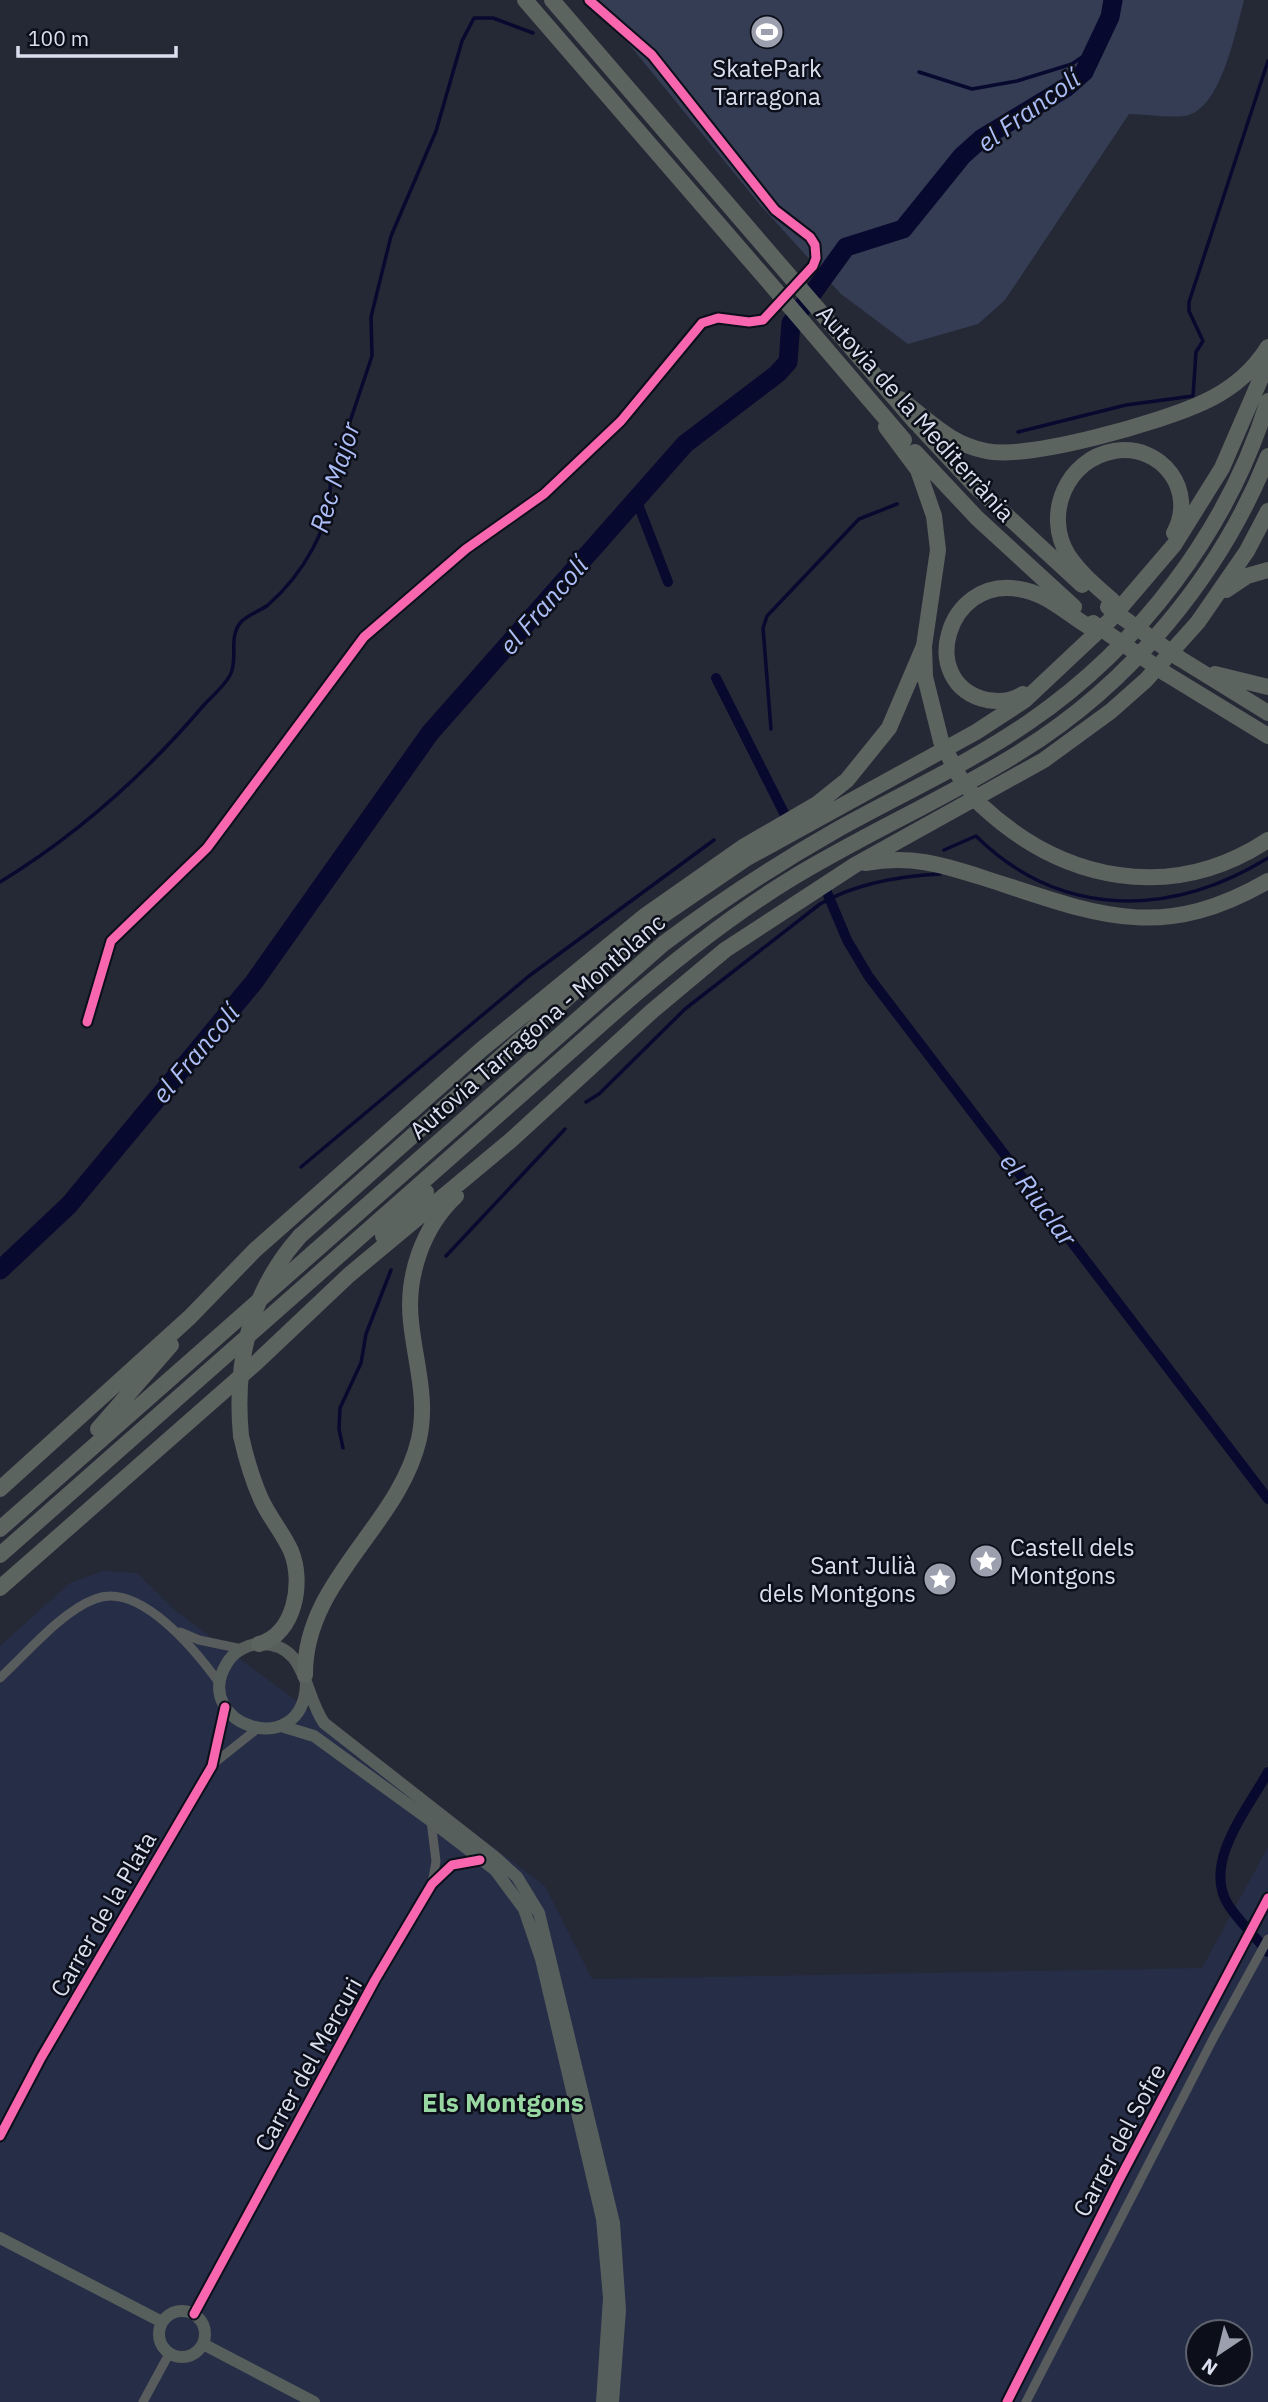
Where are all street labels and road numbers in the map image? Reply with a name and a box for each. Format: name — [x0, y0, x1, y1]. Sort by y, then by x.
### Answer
street label: Autovia de la Mediterrània — [810, 298, 1022, 528]
street label: Autovia Tarragona - Montblanc — [402, 906, 672, 1146]
street label: Carrer de la Plata — [43, 1825, 163, 2002]
street label: Carrer del Mercuri — [247, 1971, 369, 2157]
street label: Carrer del Sofre — [1065, 2058, 1173, 2222]

